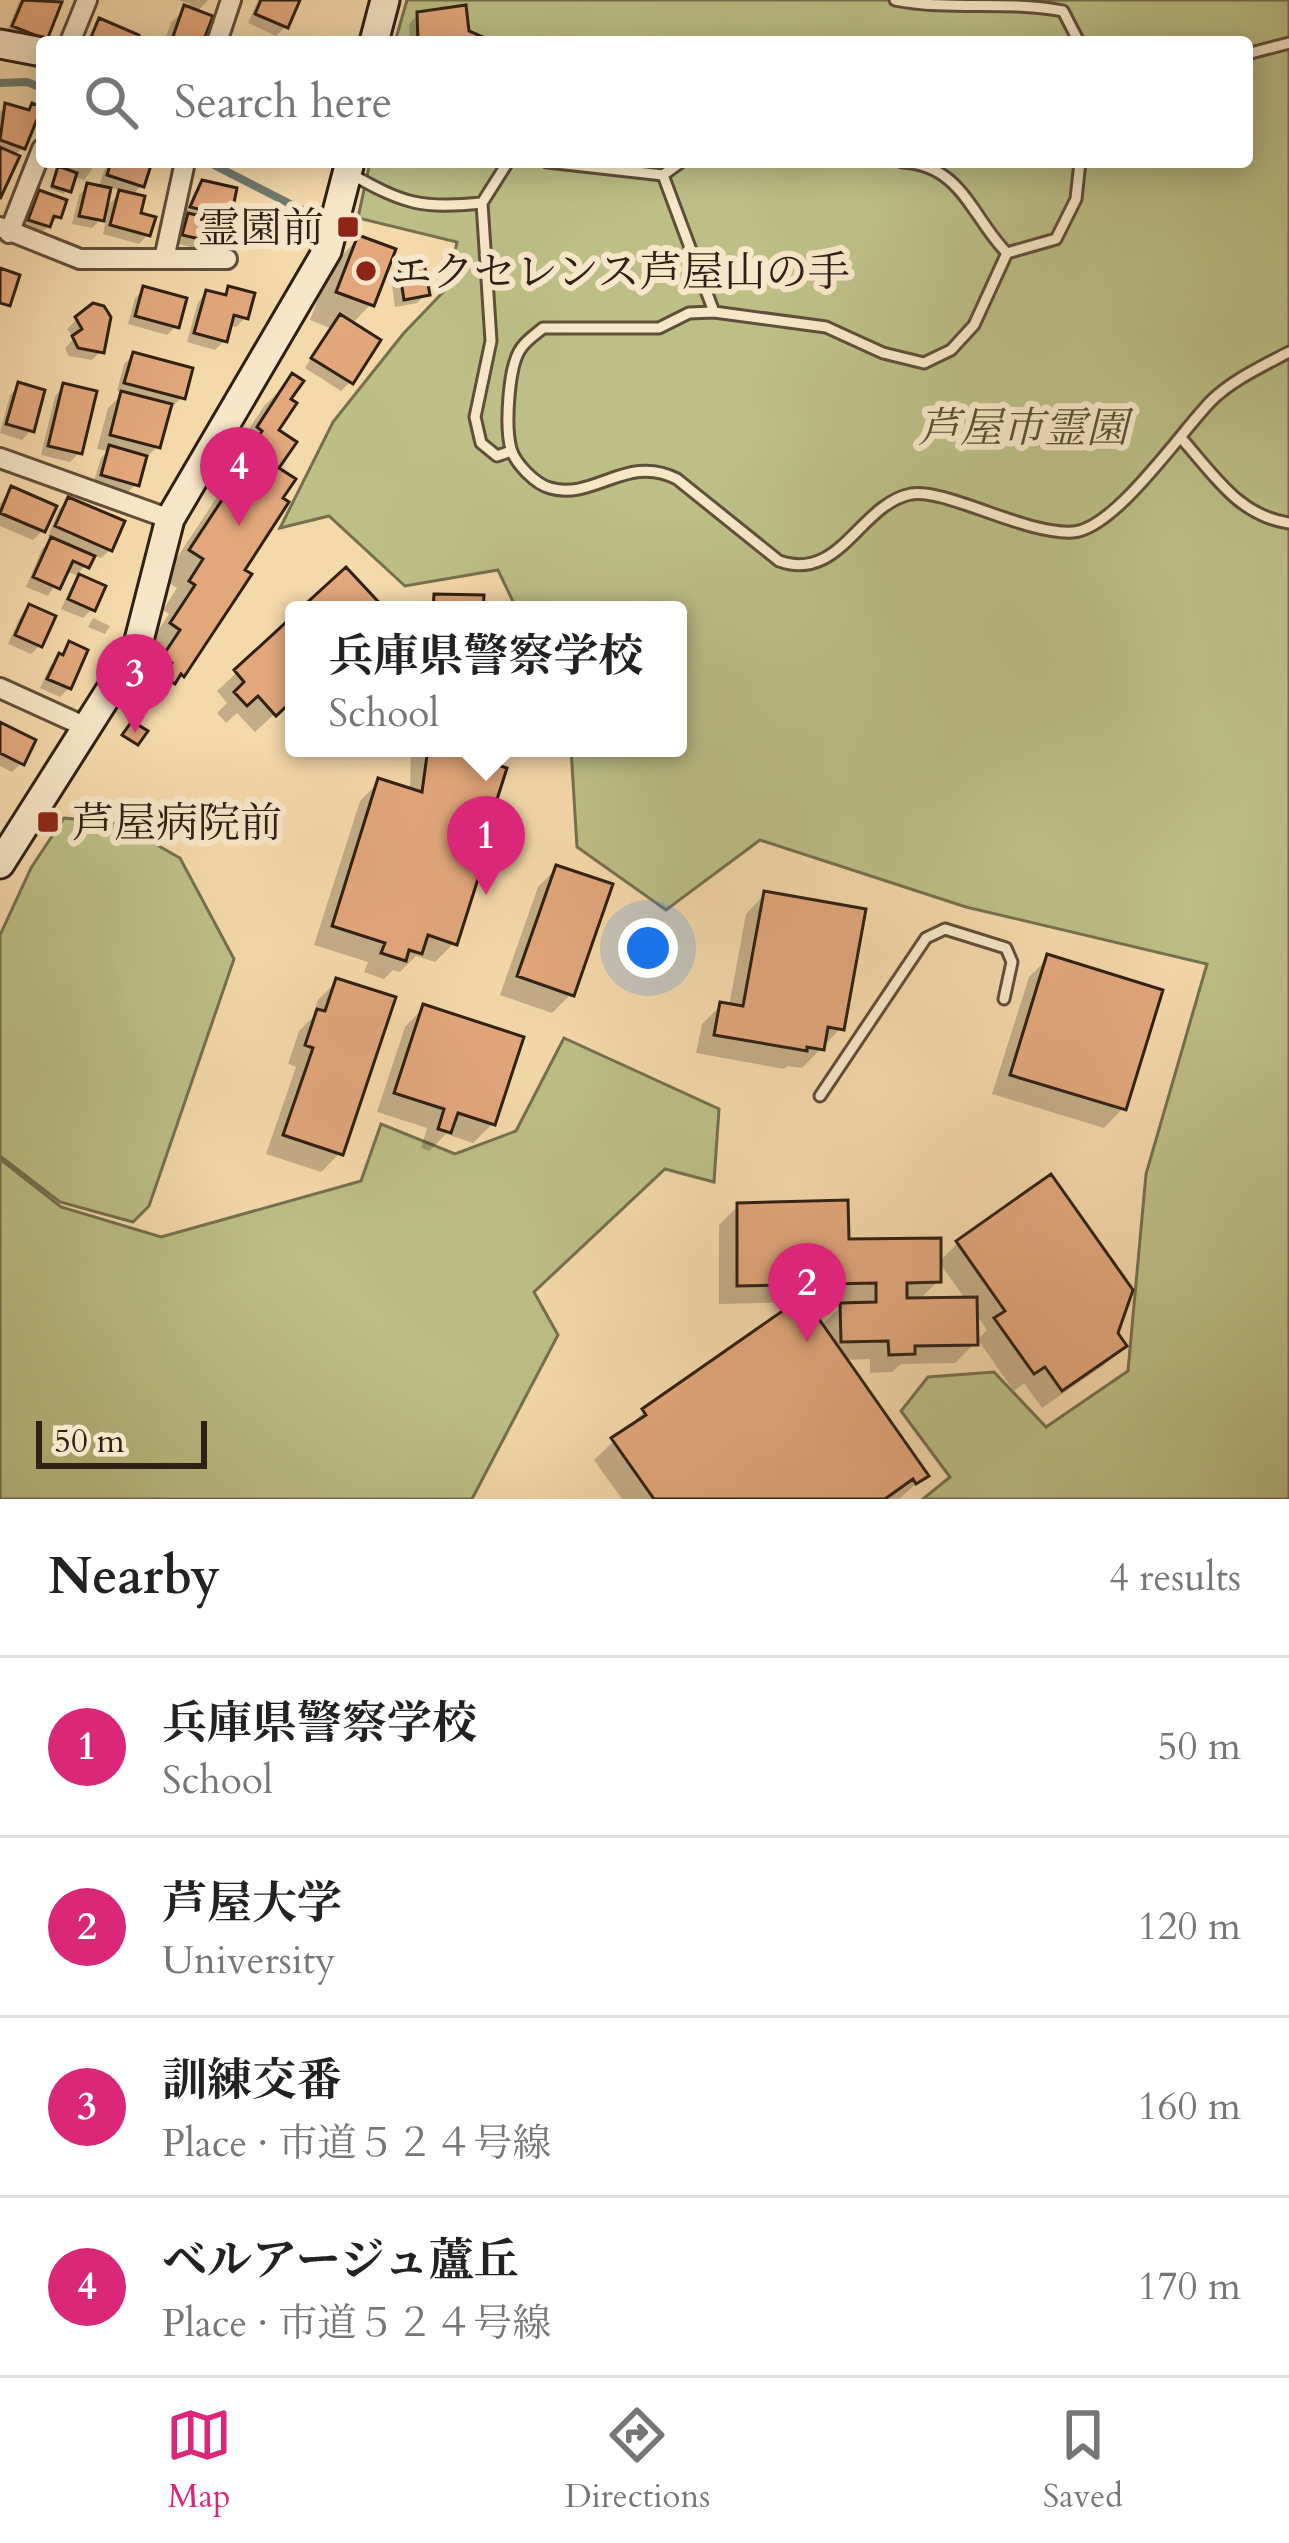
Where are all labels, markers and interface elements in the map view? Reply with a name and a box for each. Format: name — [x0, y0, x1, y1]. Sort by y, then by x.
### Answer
search box — [36, 36, 1253, 168]
icon: search — [78, 69, 144, 135]
text: Search here — [174, 72, 392, 133]
place label: 霊園前 — [198, 200, 324, 257]
marker: 霊園前 — [335, 214, 361, 240]
place label: エクセレンス芦屋山の手 — [390, 244, 850, 301]
marker: エクセレンス芦屋山の手 — [353, 258, 379, 284]
park label: 芦屋市霊園 — [918, 400, 1134, 457]
pin: 4 — [200, 427, 278, 526]
popup — [285, 601, 687, 757]
text: 兵庫県警察学校 — [328, 626, 644, 687]
pin: 3 — [96, 634, 174, 733]
text: School — [328, 687, 439, 740]
place label: 芦屋病院前 — [72, 795, 282, 852]
pin: 1 — [447, 796, 525, 895]
marker: 芦屋病院前 — [35, 809, 61, 835]
your location — [618, 918, 678, 978]
pin: 2 — [768, 1243, 846, 1342]
scale bar — [36, 1415, 207, 1468]
text: 50 m — [54, 1419, 125, 1464]
text: Nearby — [48, 1542, 220, 1612]
text: 4 results — [1109, 1551, 1241, 1604]
text: 兵庫県警察学校 — [162, 1693, 477, 1754]
text: 1 — [77, 1720, 97, 1773]
text: 50 m — [1158, 1720, 1241, 1773]
text: School — [162, 1754, 273, 1807]
text: 芦屋大学 — [162, 1873, 342, 1934]
text: 2 — [77, 1900, 97, 1953]
text: 120 m — [1138, 1900, 1241, 1953]
text: University — [162, 1934, 336, 1987]
text: 訓練交番 — [162, 2050, 342, 2111]
text: 3 — [77, 2080, 97, 2133]
text: 160 m — [1138, 2080, 1241, 2133]
text: Place · 市道５２４号線 — [162, 2117, 551, 2170]
text: ベルアージュ蘆丘 — [162, 2230, 519, 2291]
text: 4 — [77, 2260, 97, 2313]
text: 170 m — [1138, 2260, 1241, 2313]
text: Place · 市道５２４号線 — [162, 2297, 551, 2350]
tab: Map — [166, 2402, 232, 2519]
tab: Directions — [565, 2402, 710, 2519]
tab: Saved — [1043, 2402, 1123, 2519]

